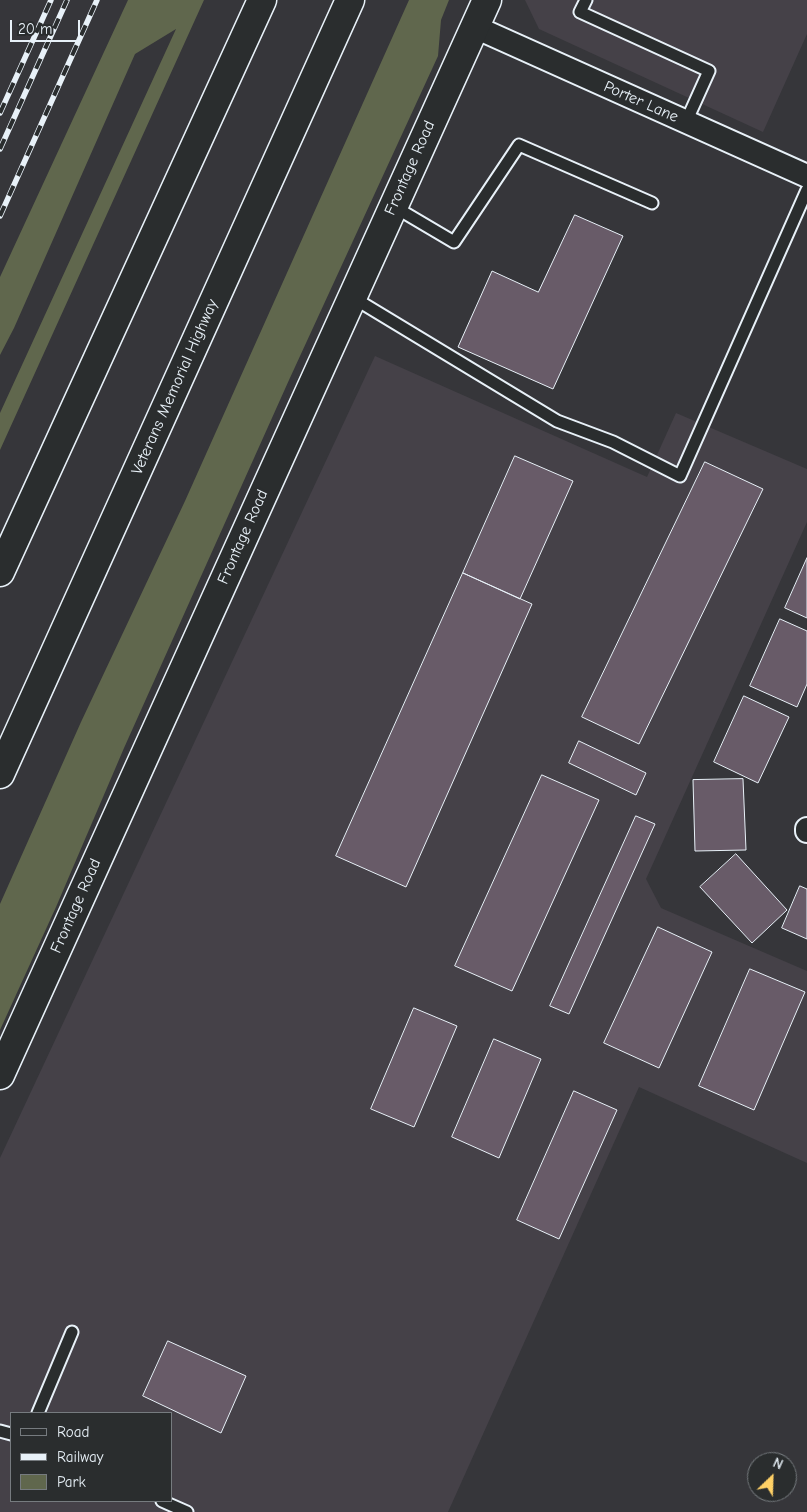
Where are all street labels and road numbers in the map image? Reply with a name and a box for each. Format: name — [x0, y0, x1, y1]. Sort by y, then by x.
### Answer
street label: Porter Lane — [601, 77, 681, 127]
street label: Frontage Road — [381, 118, 439, 218]
street label: Veterans Memorial Highway — [128, 296, 222, 478]
street label: Frontage Road — [214, 487, 272, 587]
street label: Frontage Road — [47, 856, 105, 956]

